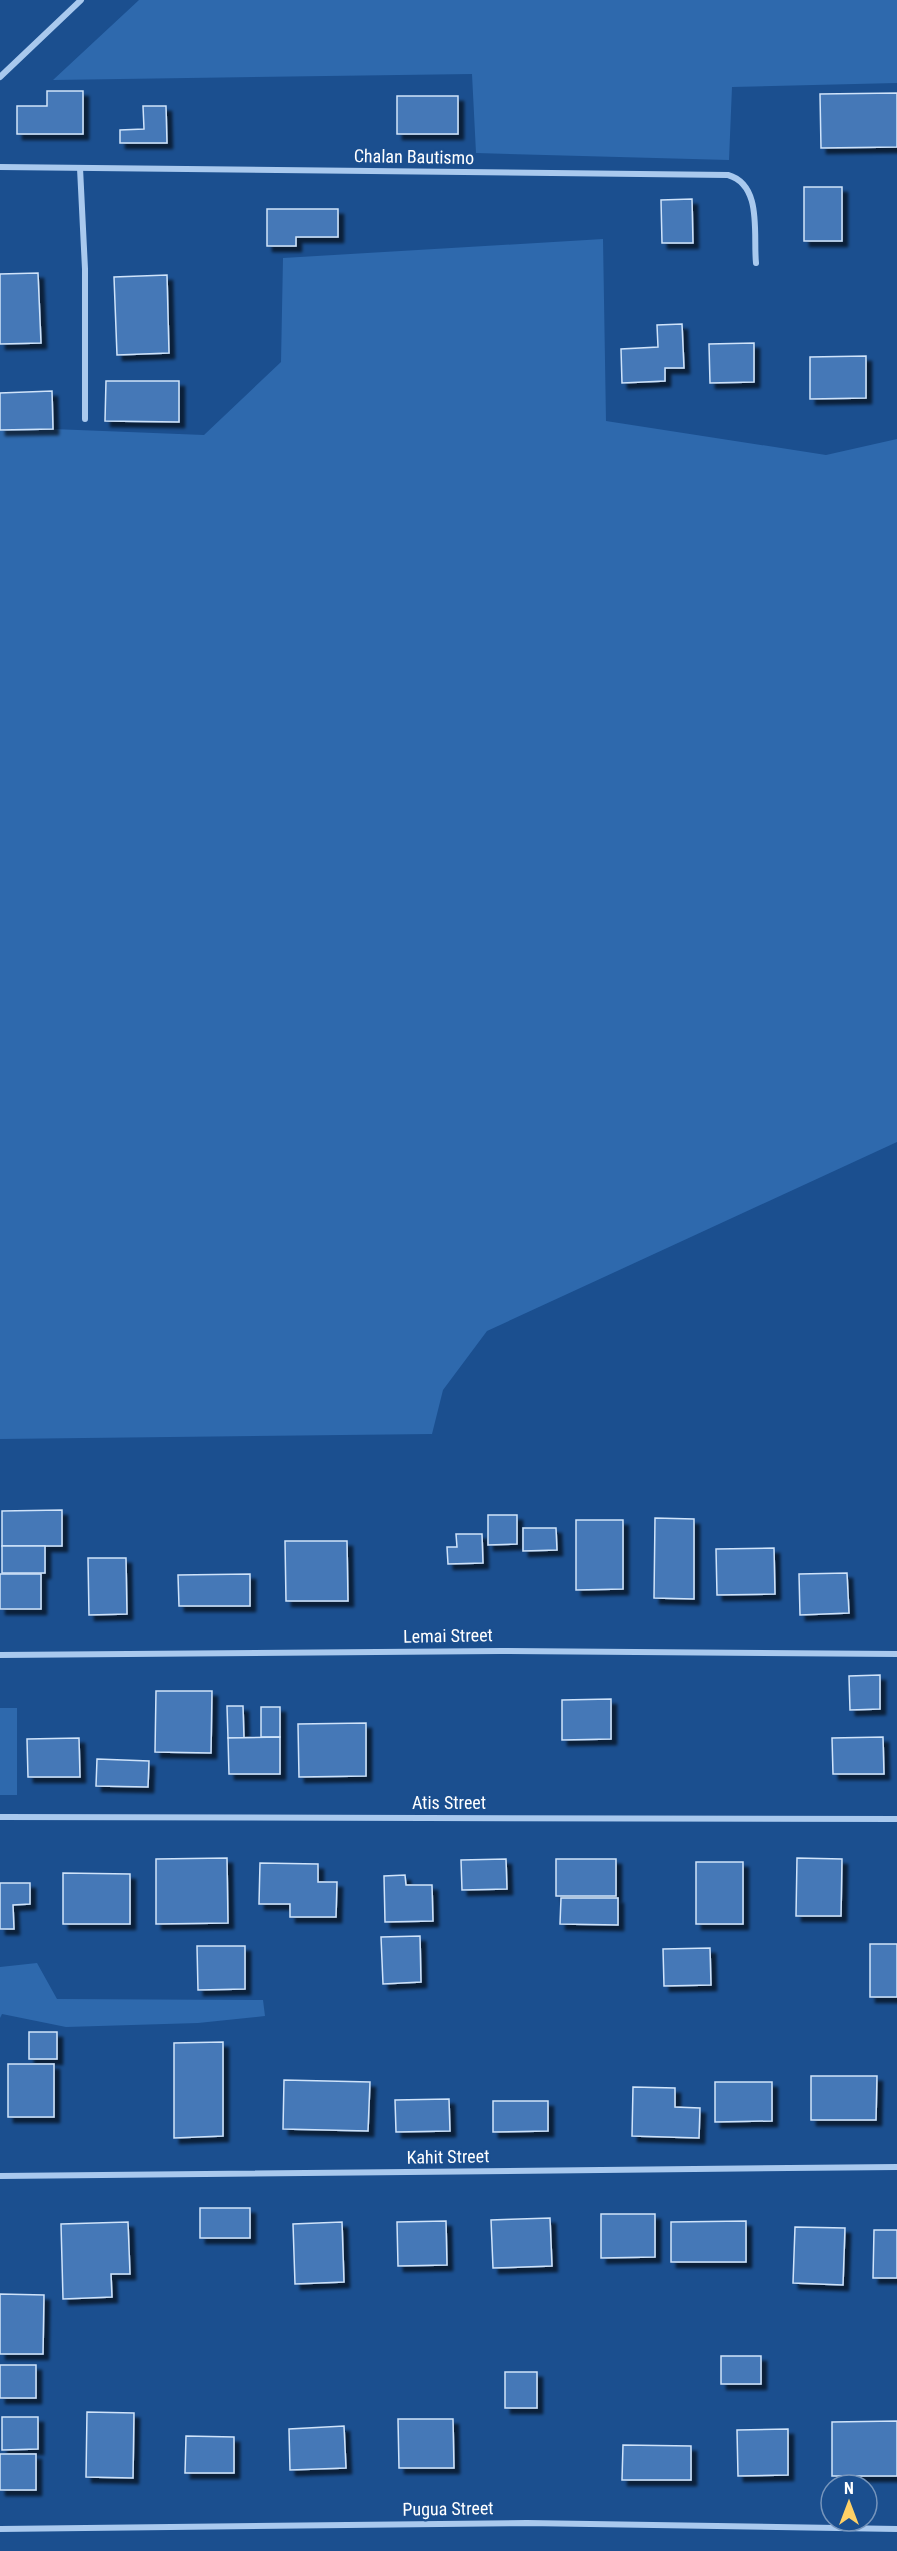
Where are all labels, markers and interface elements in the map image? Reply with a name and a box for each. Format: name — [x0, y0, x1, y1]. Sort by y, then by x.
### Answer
street label: Chalan Bautismo — [354, 145, 474, 168]
street label: Lemai Street — [403, 1624, 493, 1647]
street label: Atis Street — [412, 1792, 486, 1813]
street label: Kahit Street — [406, 2145, 490, 2168]
north arrow — [819, 2473, 879, 2533]
text: N — [844, 2479, 854, 2498]
street label: Pugua Street — [402, 2497, 494, 2520]

